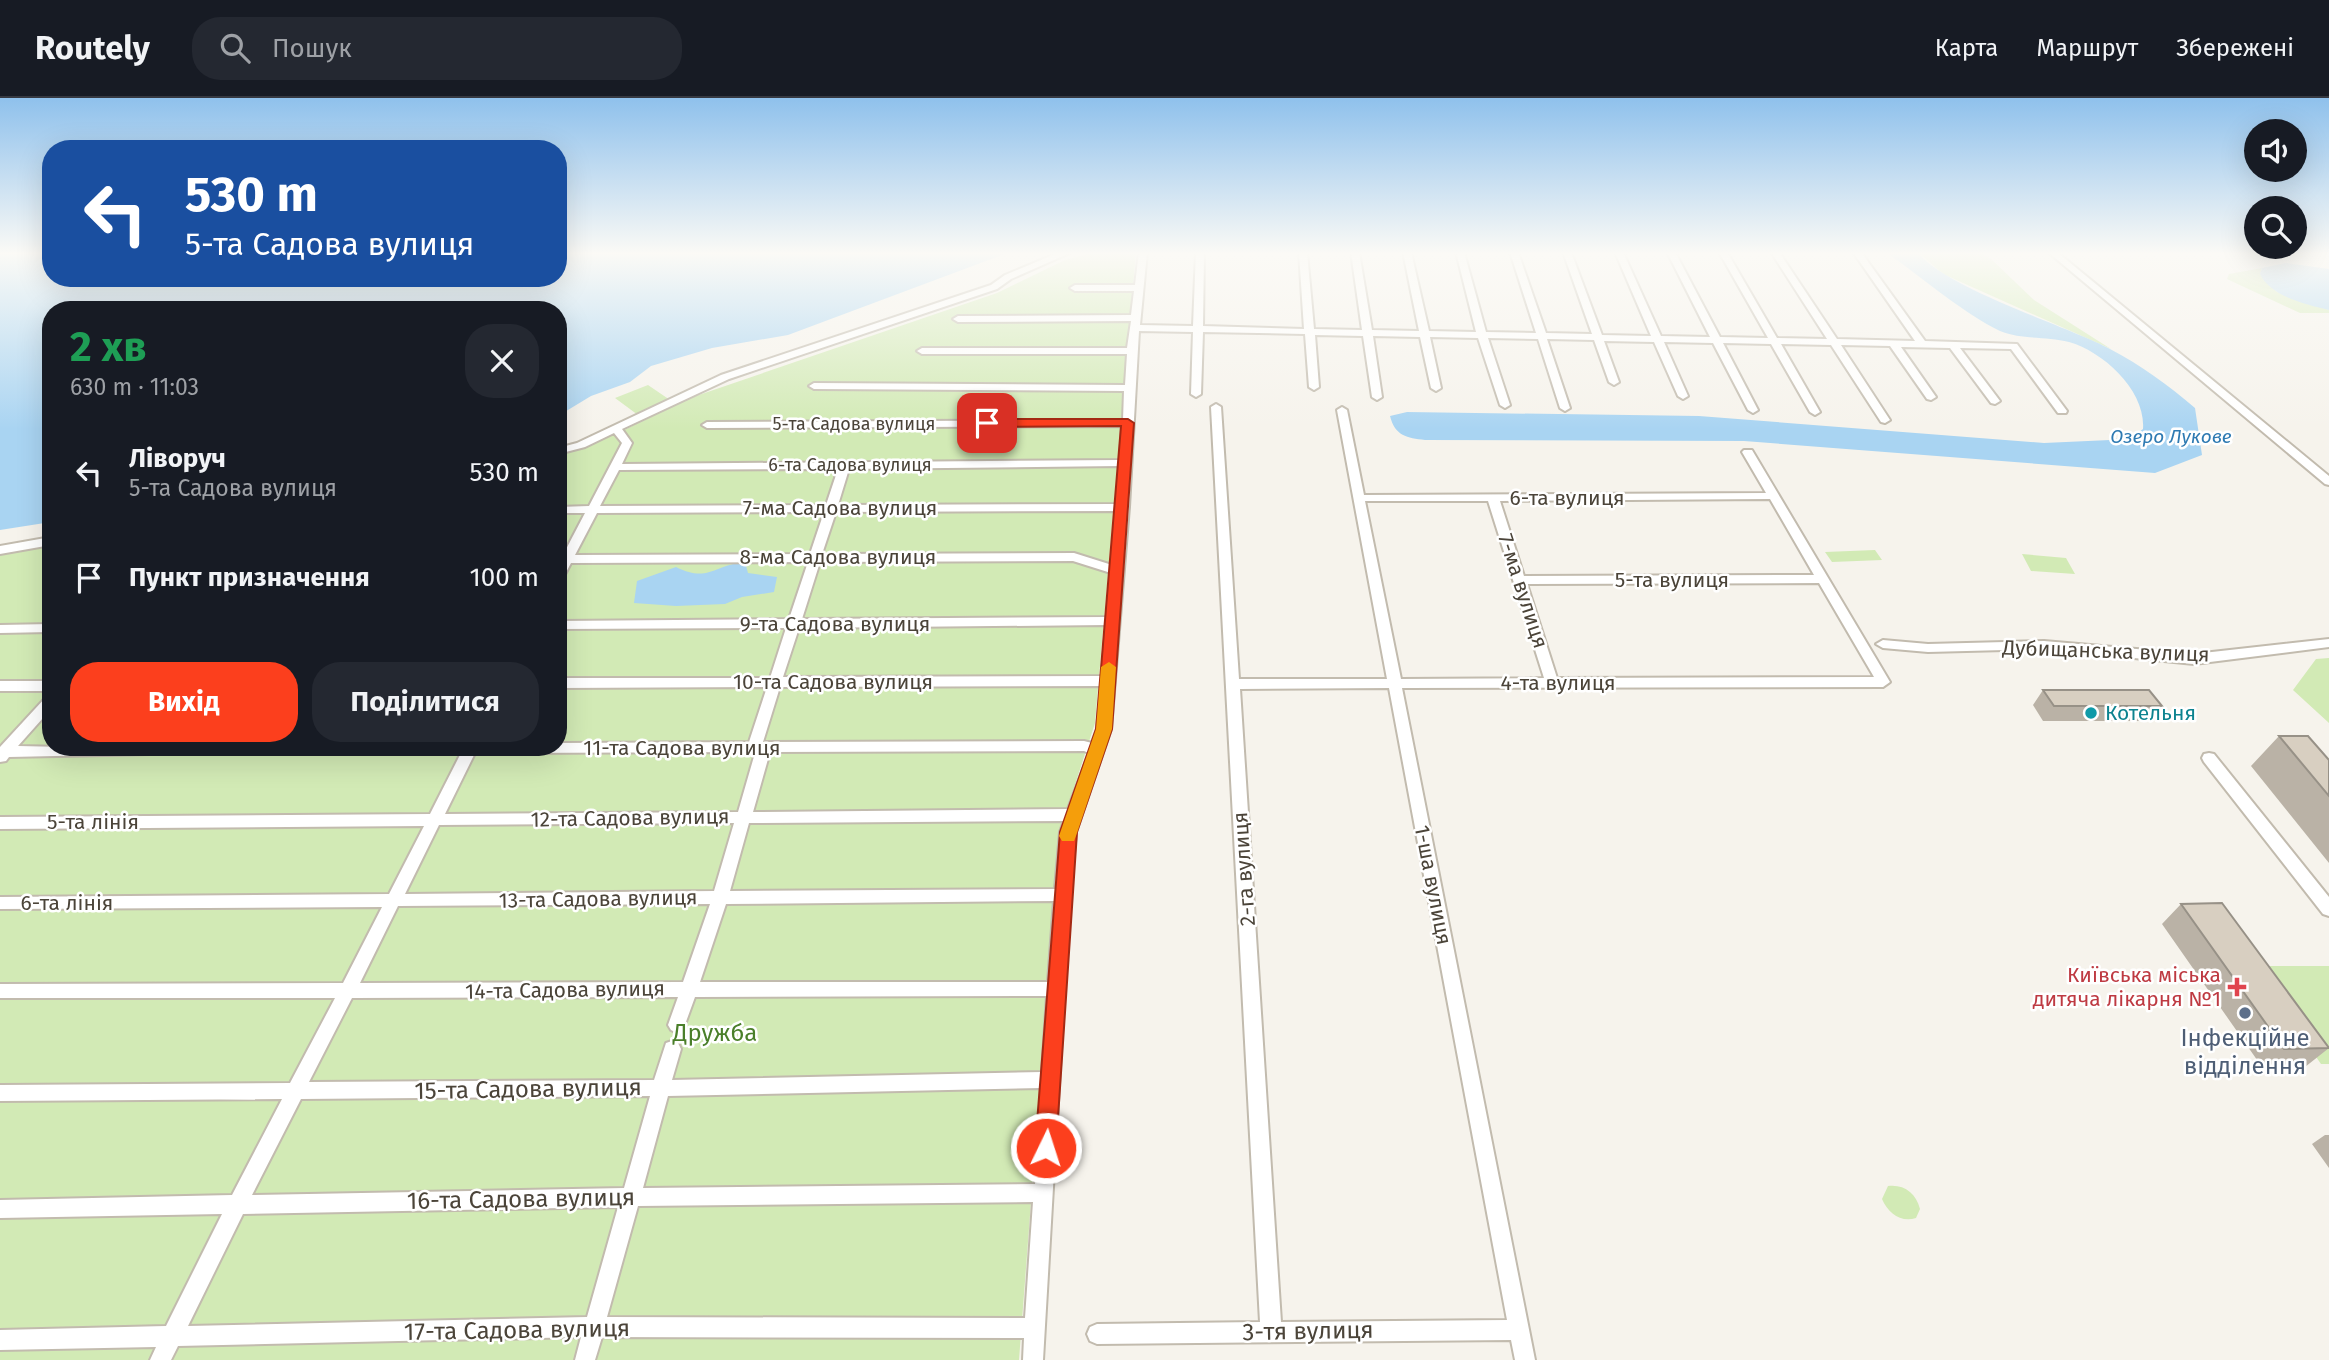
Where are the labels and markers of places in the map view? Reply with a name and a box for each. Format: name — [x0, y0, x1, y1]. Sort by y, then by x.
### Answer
pin — [957, 393, 1017, 453]
place label: Котельня — [2105, 700, 2196, 726]
marker: Котельня — [2083, 705, 2099, 721]
place label: Київська міська дитяча лікарня №1 — [2033, 962, 2221, 1012]
marker: Київська міська дитяча лікарня №1 — [2227, 977, 2247, 997]
marker: Інфекційне відділення — [2237, 1005, 2253, 1021]
place label: Інфекційне відділення — [2181, 1024, 2309, 1080]

